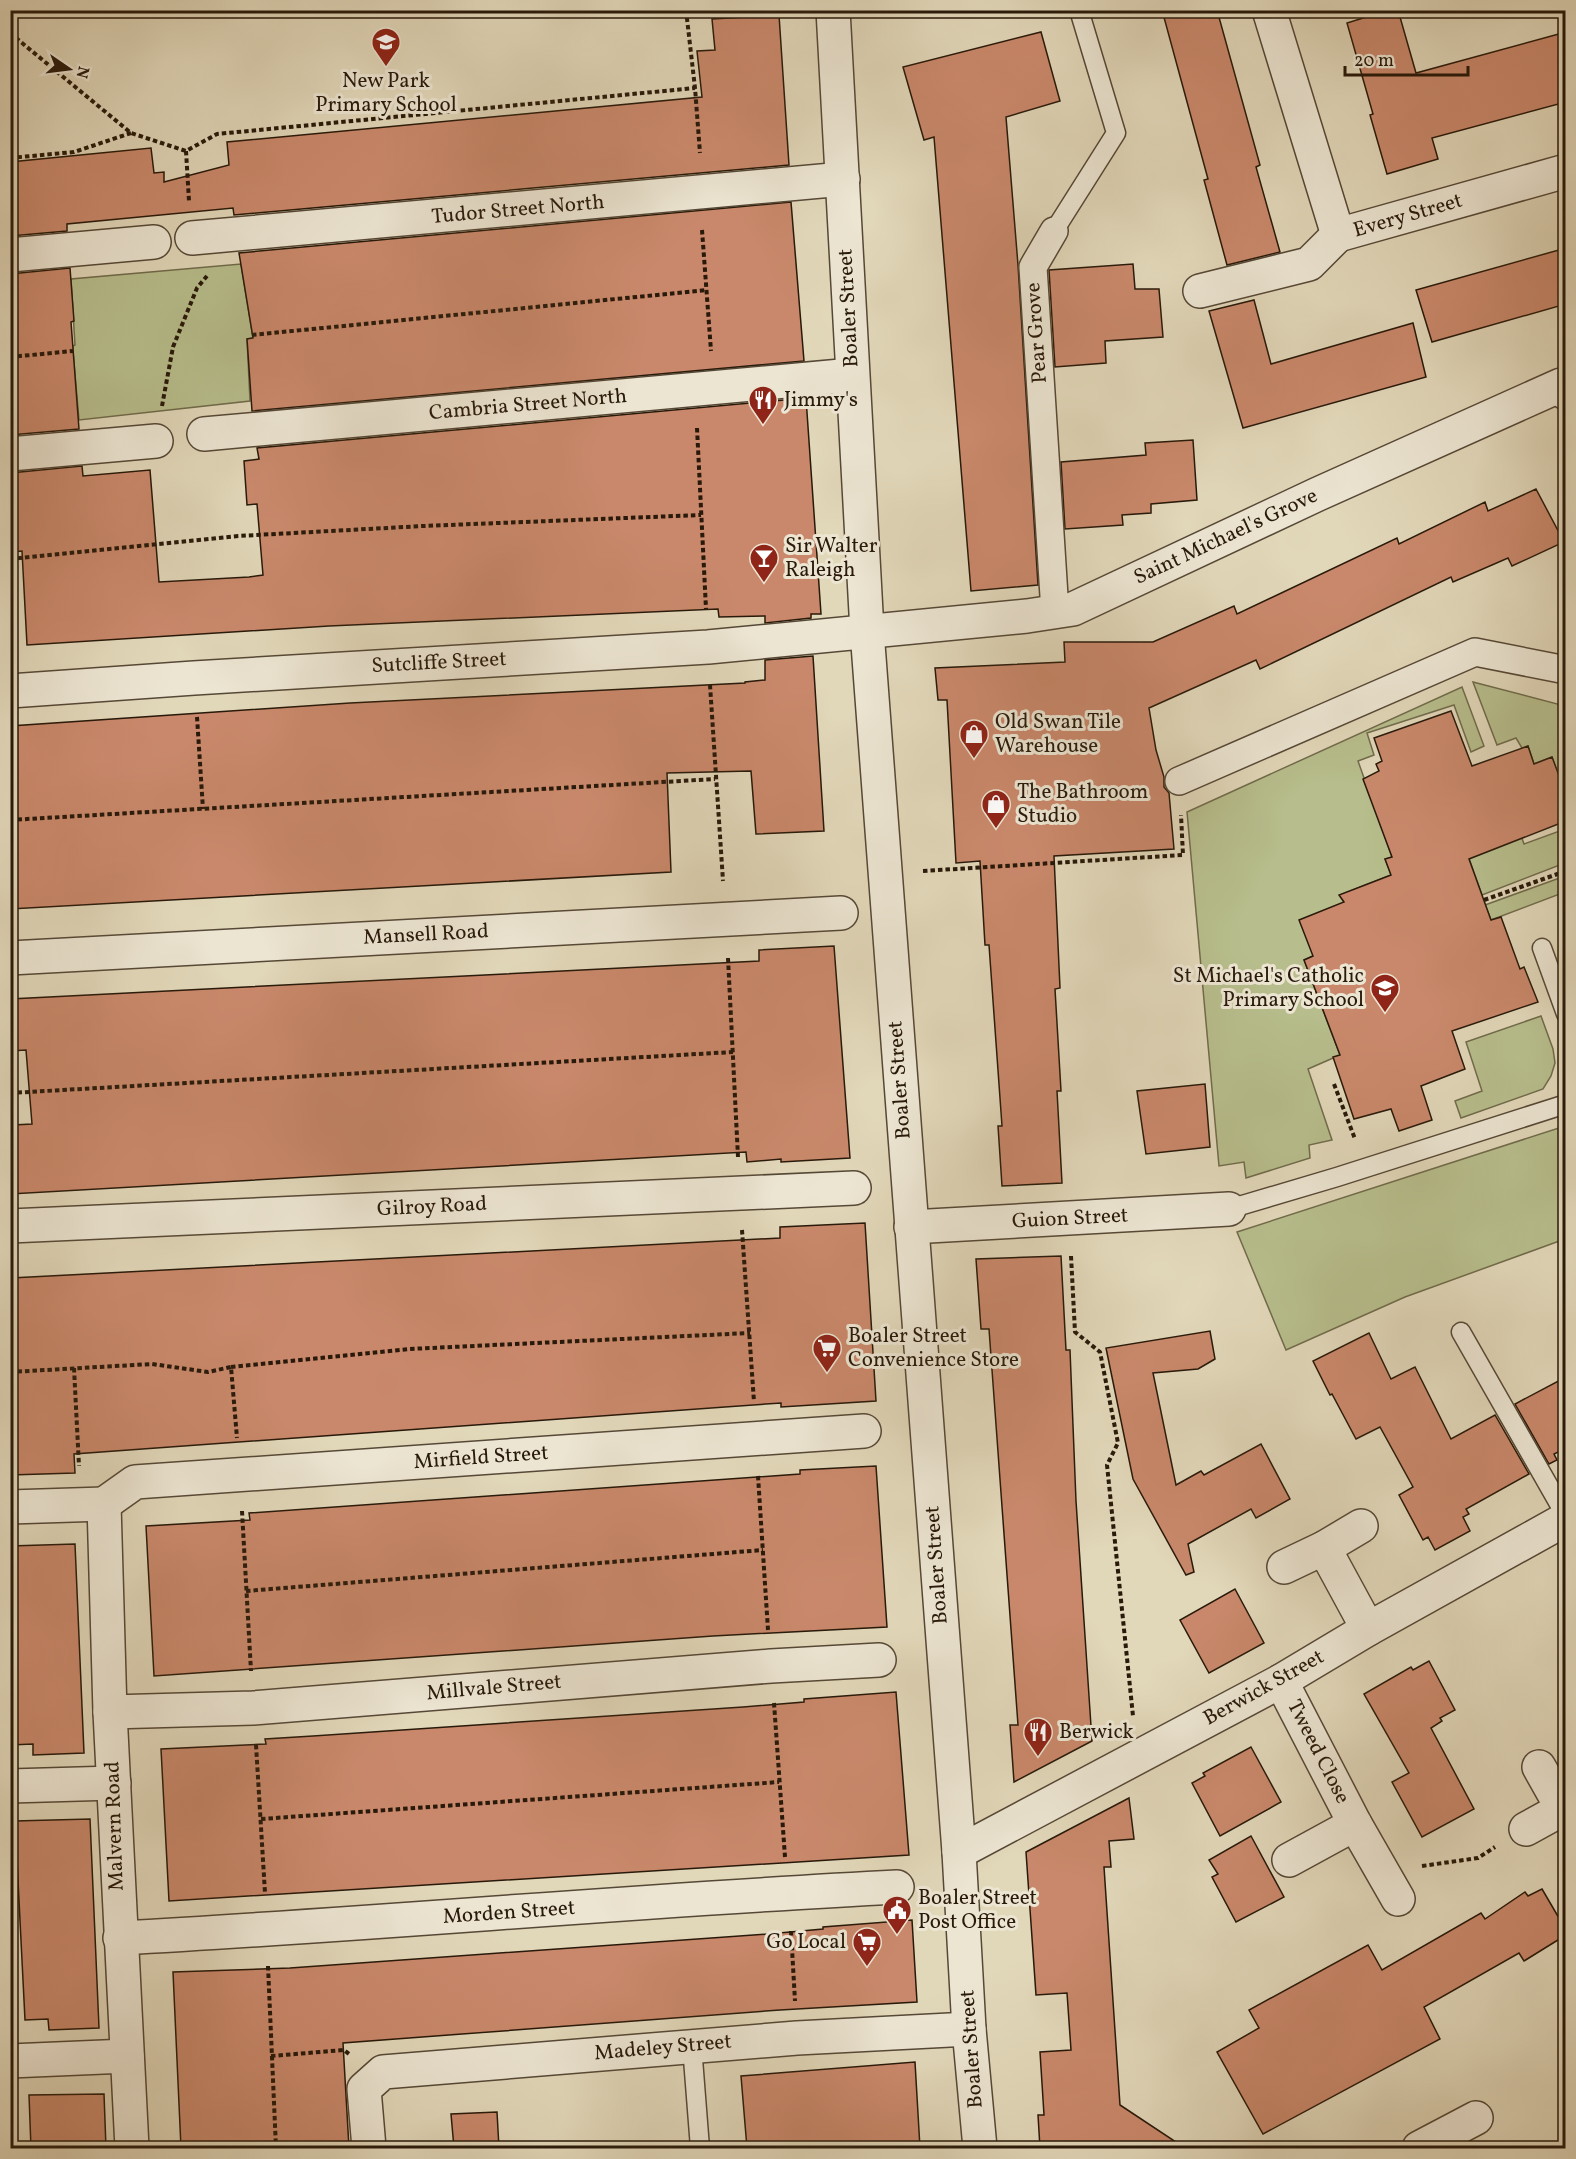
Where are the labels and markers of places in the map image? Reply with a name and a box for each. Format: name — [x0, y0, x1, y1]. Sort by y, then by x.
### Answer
school or university icon: New Park Primary School — [370, 26, 402, 68]
place label: New Park Primary School — [315, 67, 457, 120]
restaurant icon: Jimmy's — [747, 384, 779, 426]
place label: Jimmy's — [784, 386, 858, 415]
place label: Sir Walter Raleigh — [785, 532, 878, 585]
bar icon: Sir Walter Raleigh — [748, 542, 780, 584]
place label: Old Swan Tile Warehouse — [995, 708, 1121, 761]
shop icon: Old Swan Tile Warehouse — [958, 718, 990, 760]
place label: The Bathroom Studio — [1017, 778, 1148, 831]
shop icon: The Bathroom Studio — [980, 788, 1012, 830]
place label: St Michael's Catholic Primary School — [1173, 962, 1364, 1015]
school or university icon: St Michael's Catholic Primary School — [1369, 972, 1401, 1014]
place label: Boaler Street Convenience Store — [848, 1322, 1019, 1375]
supermarket icon: Boaler Street Convenience Store — [811, 1332, 843, 1374]
restaurant icon: Berwick — [1022, 1716, 1054, 1758]
place label: Berwick — [1059, 1718, 1134, 1747]
place label: Boaler Street Post Office — [918, 1884, 1037, 1937]
public building icon: Boaler Street Post Office — [881, 1894, 913, 1936]
supermarket icon: Go Local — [851, 1926, 883, 1968]
place label: Go Local — [766, 1928, 846, 1957]

